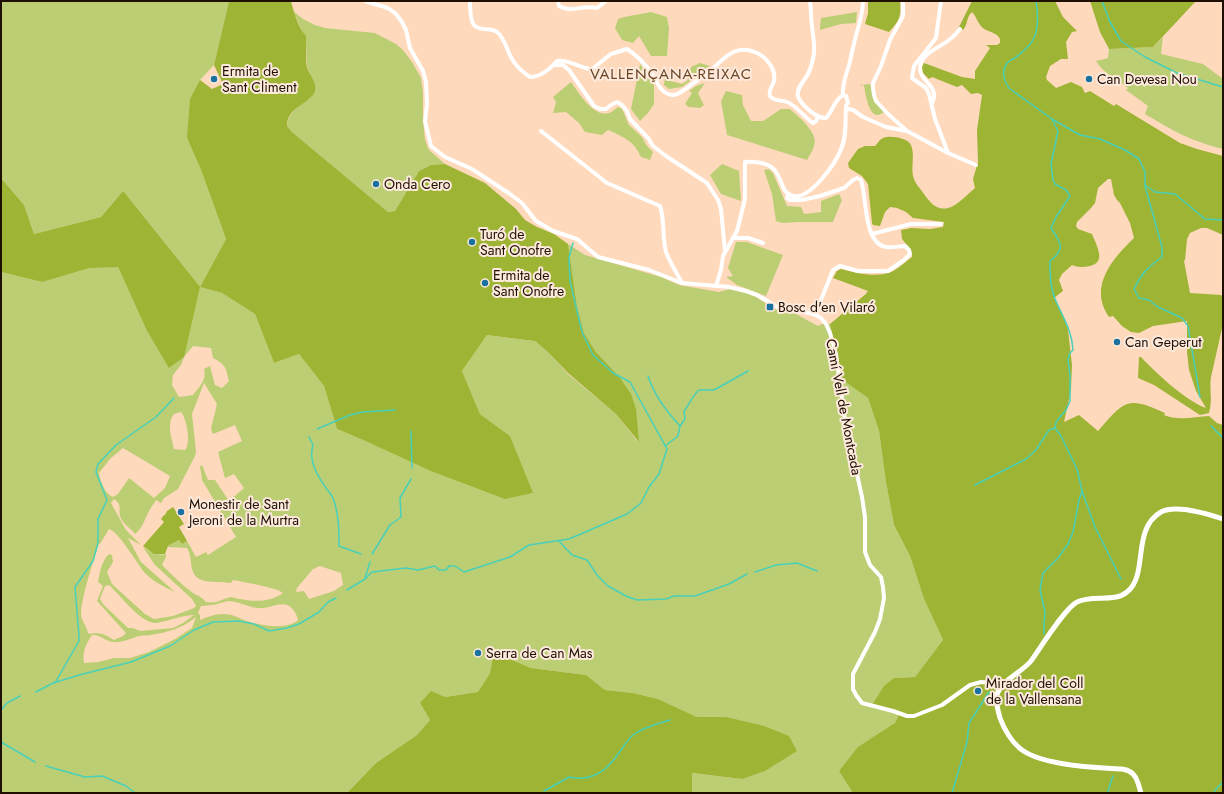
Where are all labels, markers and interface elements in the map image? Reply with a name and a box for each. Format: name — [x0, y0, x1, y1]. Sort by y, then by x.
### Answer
place label: Ermita de Sant Climent — [222, 61, 297, 97]
district label: VALLENÇANA-REIXAC — [590, 63, 752, 85]
place label: Can Devesa Nou — [1097, 69, 1197, 89]
marker: Ermita de Sant Climent — [209, 74, 219, 84]
marker: Can Devesa Nou — [1084, 74, 1094, 84]
place label: Onda Cero — [384, 174, 451, 194]
marker: Onda Cero — [371, 179, 381, 189]
place label: Turó de Sant Onofre — [480, 224, 551, 260]
marker: Turó de Sant Onofre — [467, 237, 477, 247]
place label: Ermita de Sant Onofre — [493, 265, 564, 301]
marker: Ermita de Sant Onofre — [480, 278, 490, 288]
place label: Bosc d'en Vilaró — [778, 297, 875, 317]
marker: Bosc d'en Vilaró — [765, 302, 775, 312]
place label: Can Geperut — [1125, 332, 1202, 352]
street label: Camí Vell de Montcada — [821, 337, 867, 477]
marker: Can Geperut — [1112, 337, 1122, 347]
place label: Monestir de Sant Jeroni de la Murtra — [187, 494, 299, 530]
marker: Monestir de Sant Jeroni de la Murtra — [176, 507, 186, 517]
place label: Serra de Can Mas — [486, 643, 593, 663]
marker: Serra de Can Mas — [473, 648, 483, 658]
place label: Mirador del Coll de la Vallensana — [986, 673, 1083, 709]
marker: Mirador del Coll de la Vallensana — [973, 686, 983, 696]

